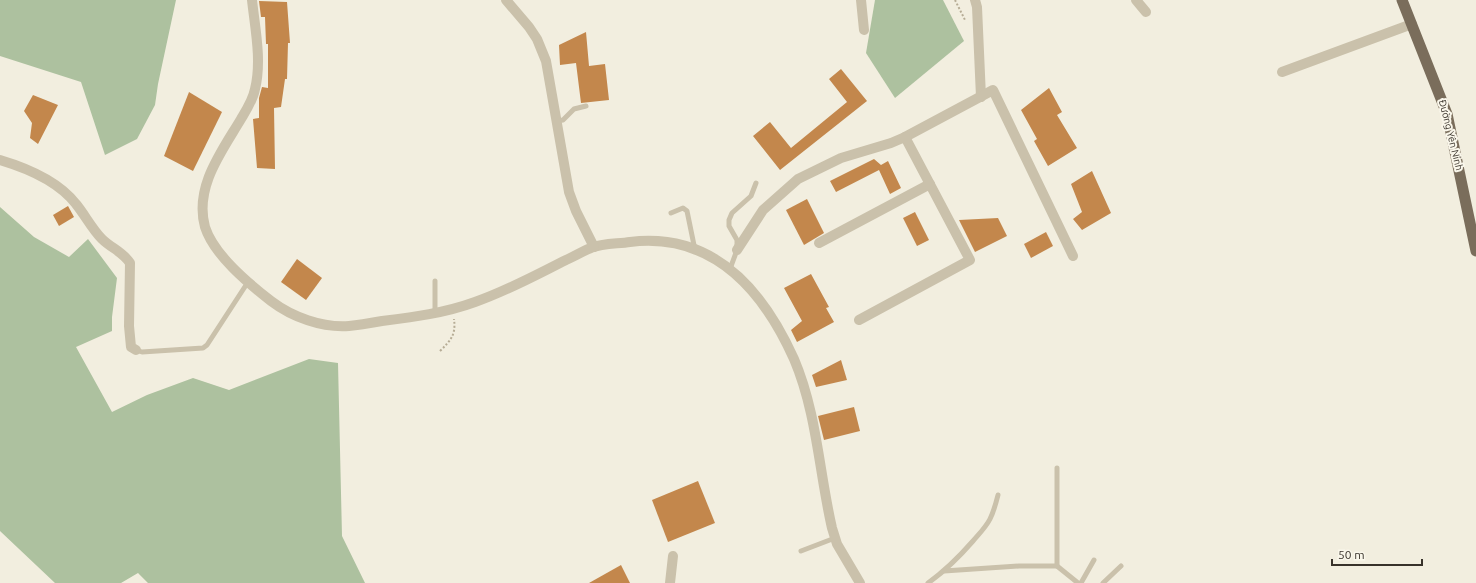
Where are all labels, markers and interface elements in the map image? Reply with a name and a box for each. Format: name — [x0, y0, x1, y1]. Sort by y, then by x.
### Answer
street label: Đường Yên Ninh — [1437, 98, 1465, 172]
scale bar — [1332, 541, 1422, 567]
text: 50 m — [1338, 548, 1365, 561]

